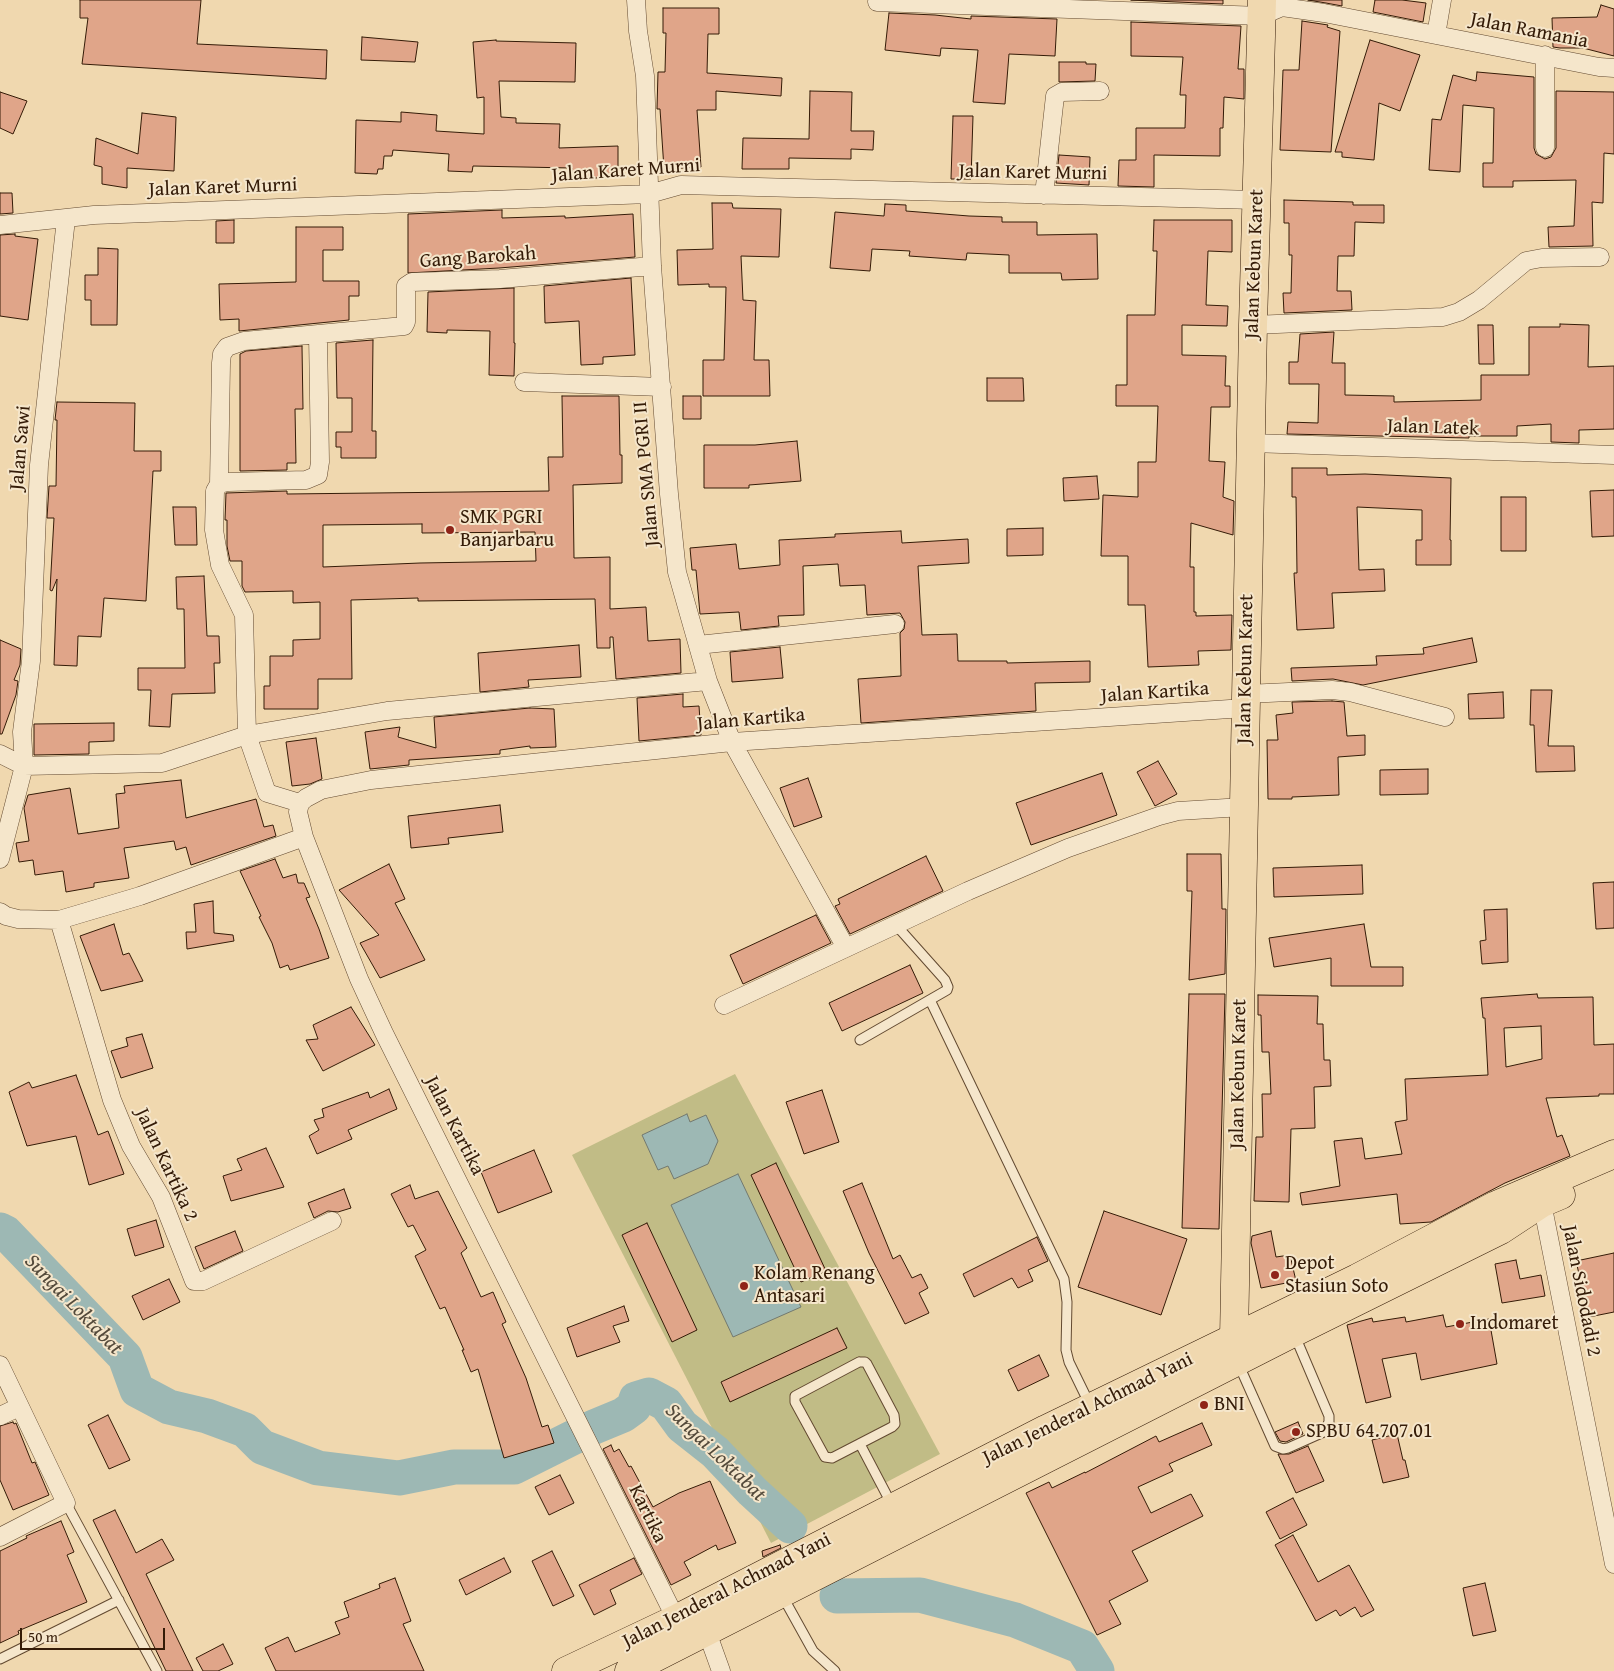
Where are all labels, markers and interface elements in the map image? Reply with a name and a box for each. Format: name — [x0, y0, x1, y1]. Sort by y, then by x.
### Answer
street label: Jalan Ramania — [1468, 8, 1590, 54]
street label: Jalan Karet Murni — [551, 154, 701, 188]
street label: Jalan Karet Murni — [958, 160, 1108, 186]
street label: Jalan Karet Murni — [148, 173, 298, 203]
street label: Jalan Kebun Karet — [1240, 189, 1270, 339]
street label: Gang Barokah — [419, 242, 537, 274]
street label: Jalan SMA PGRI II — [629, 400, 665, 548]
street label: Jalan Sawi — [5, 405, 37, 491]
street label: Jalan Latek — [1386, 414, 1480, 442]
place label: SMK PGRI Banjarbaru — [460, 506, 554, 553]
marker: SMK PGRI Banjarbaru — [444, 524, 456, 536]
street label: Jalan Kebun Karet — [1233, 594, 1259, 744]
street label: Jalan Kartika — [1100, 677, 1210, 709]
street label: Jalan Kartika — [696, 703, 806, 737]
street label: Jalan Kebun Karet — [1226, 999, 1252, 1149]
street label: Jalan Kartika — [419, 1072, 489, 1180]
street label: Jalan Kartika 2 — [129, 1105, 203, 1225]
street label: Jalan Sidodadi 2 — [1557, 1223, 1605, 1359]
water label: Sungai Loktabat — [19, 1249, 127, 1361]
place label: Depot Stasiun Soto — [1285, 1252, 1389, 1299]
place label: Kolam Renang Antasari — [754, 1262, 875, 1309]
marker: Depot Stasiun Soto — [1269, 1269, 1281, 1281]
marker: Kolam Renang Antasari — [738, 1280, 750, 1292]
place label: Indomaret — [1470, 1312, 1558, 1336]
marker: Indomaret — [1454, 1318, 1466, 1330]
street label: Jalan Jenderal Achmad Yani — [979, 1348, 1197, 1470]
place label: BNI — [1214, 1393, 1245, 1417]
water label: Sungai Loktabat — [659, 1399, 771, 1507]
marker: BNI — [1198, 1399, 1210, 1411]
place label: SPBU 64.707.01 — [1306, 1420, 1433, 1444]
marker: SPBU 64.707.01 — [1290, 1426, 1302, 1438]
street label: Kartika — [623, 1481, 671, 1547]
street label: Jalan Jenderal Achmad Yani — [619, 1528, 835, 1654]
scale bar — [22, 1618, 168, 1650]
text: 50 m — [28, 1626, 58, 1647]

